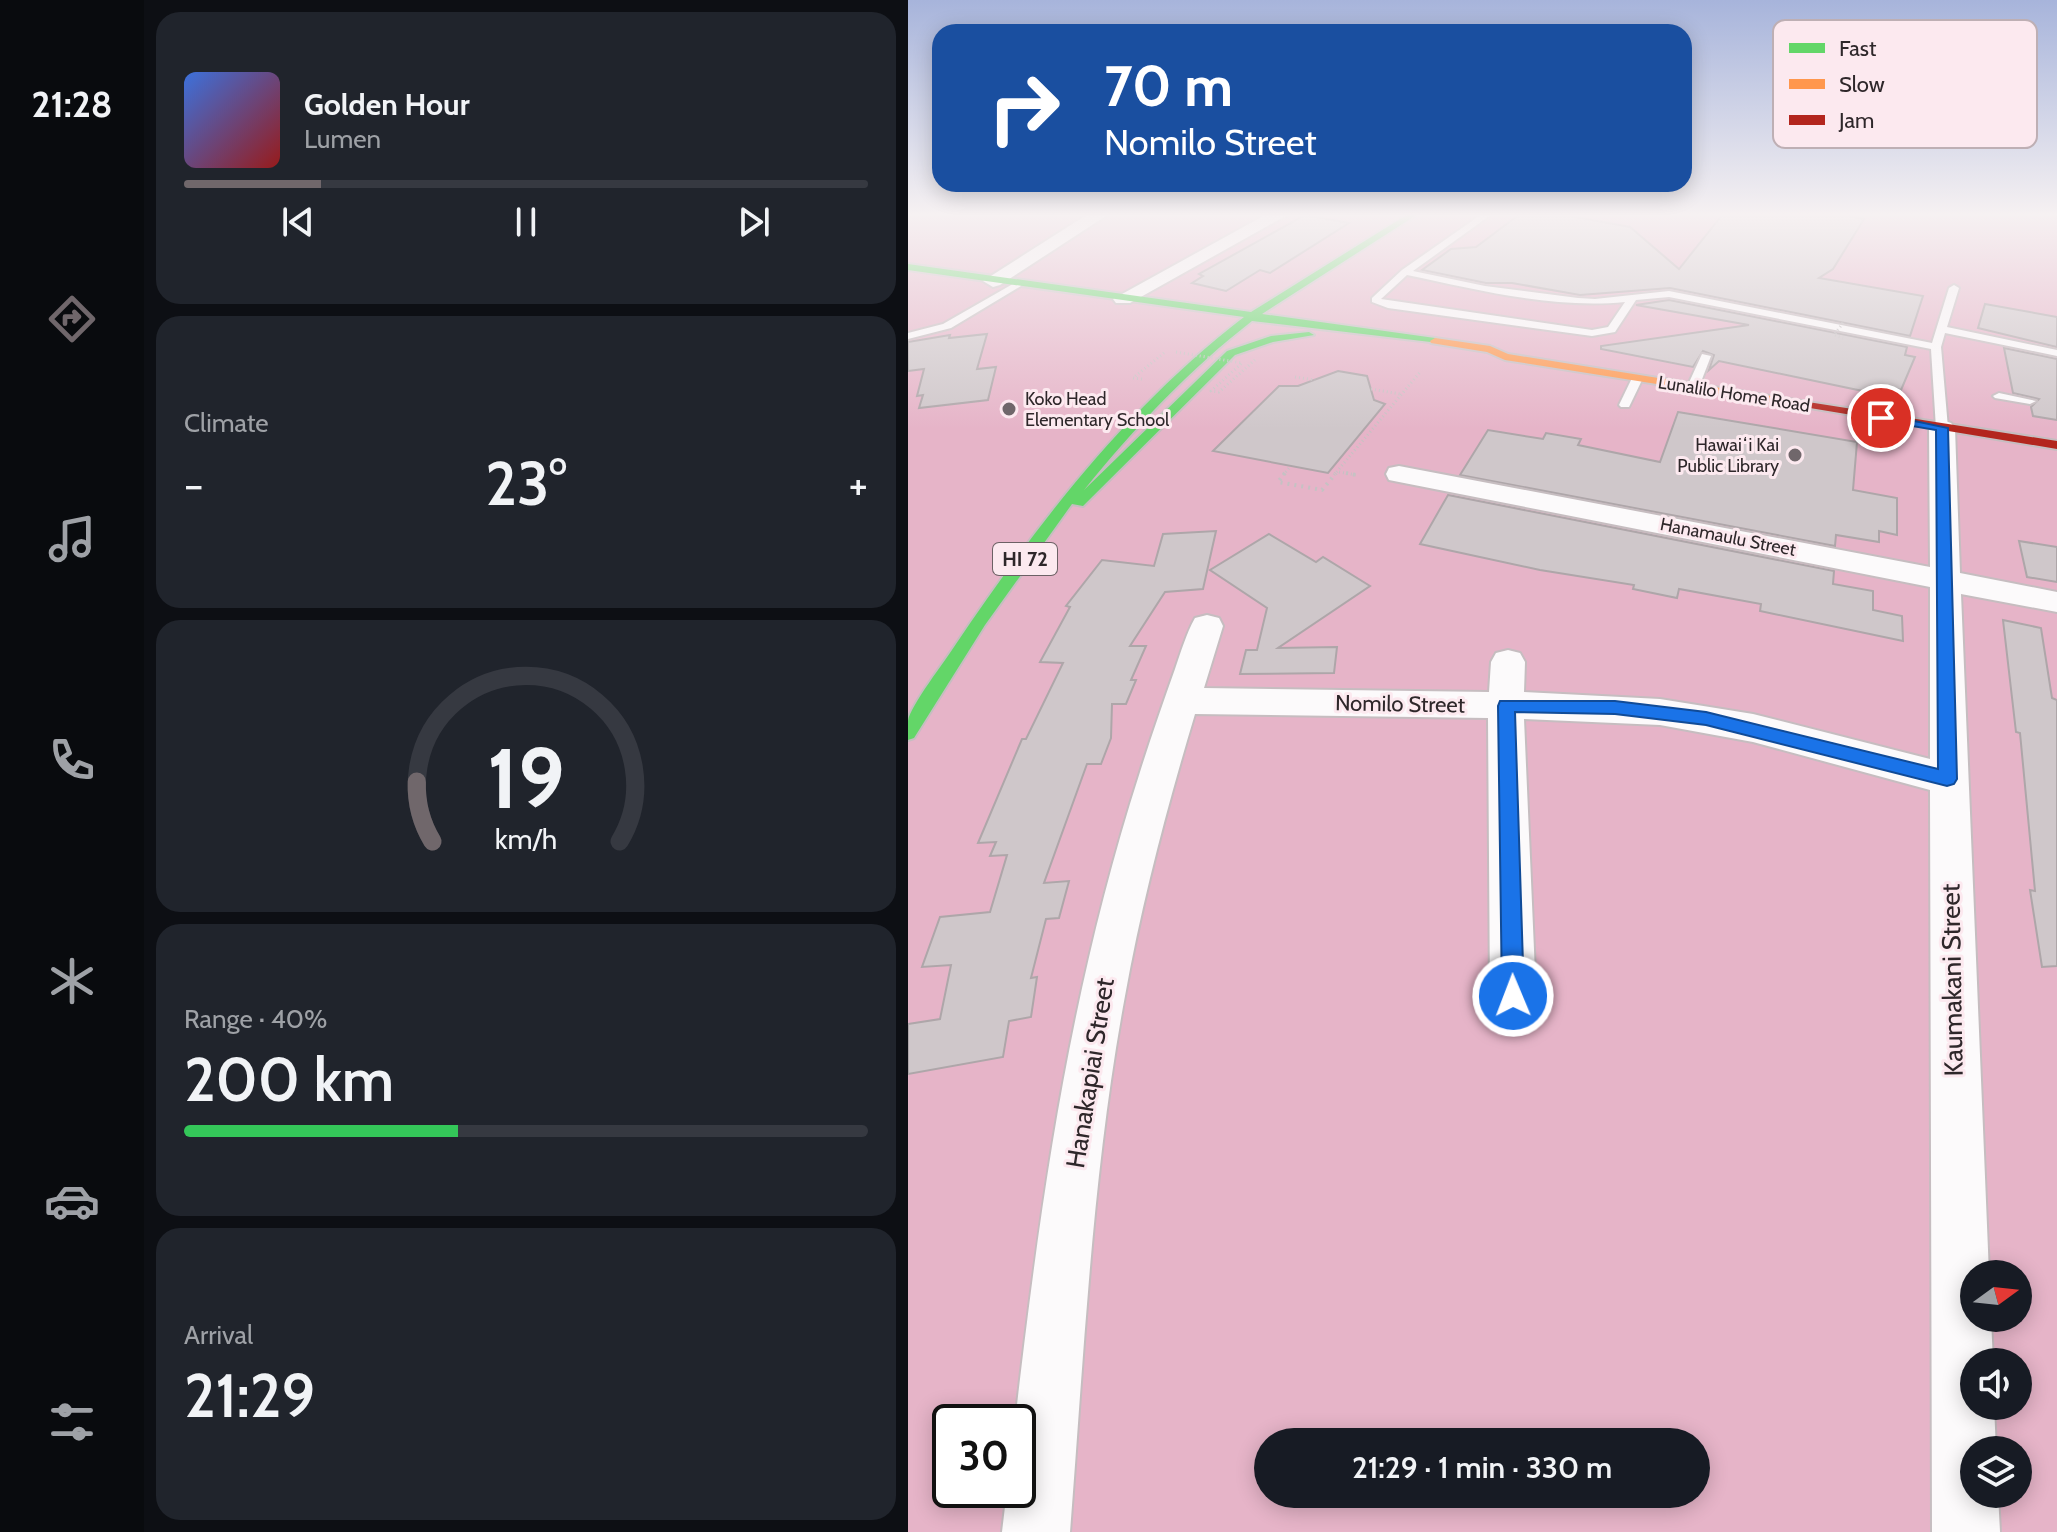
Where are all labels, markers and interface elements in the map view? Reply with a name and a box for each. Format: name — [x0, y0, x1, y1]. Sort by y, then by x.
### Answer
legend — [1773, 20, 2037, 148]
text: Fast — [1839, 35, 1877, 62]
text: 70 m — [1104, 52, 1233, 120]
icon: right — [972, 56, 1076, 160]
text: Slow — [1839, 71, 1885, 98]
text: 21:28 — [31, 82, 113, 126]
text: Golden Hour — [304, 86, 470, 123]
text: Jam — [1838, 107, 1874, 134]
text: Nomilo Street — [1104, 120, 1317, 164]
text: Lumen — [304, 123, 381, 155]
icon: previous — [276, 200, 320, 244]
icon: pause — [504, 200, 548, 244]
icon: next — [732, 200, 776, 244]
icon: directions — [44, 291, 100, 347]
street label: Lunalilo Home Road — [1656, 371, 1812, 417]
pin — [1847, 384, 1915, 452]
place label: Koko Head Elementary School — [1025, 388, 1170, 431]
icon: arrive — [1859, 396, 1903, 440]
marker: Koko Head Elementary School — [1000, 400, 1018, 418]
text: Climate — [184, 407, 269, 439]
place label: Hawaiʻi Kai Public Library — [1677, 434, 1779, 477]
marker: Hawaiʻi Kai Public Library — [1786, 446, 1804, 464]
text: 23° — [485, 447, 567, 520]
text: − — [184, 458, 203, 511]
text: + — [849, 458, 868, 511]
icon: music — [44, 511, 100, 567]
street label: Hanamaulu Street — [1658, 513, 1798, 561]
road number: HI 72 — [993, 543, 1057, 575]
street label: Nomilo Street — [1335, 689, 1466, 719]
text: 19 — [487, 728, 565, 829]
icon: phone — [44, 732, 100, 788]
text: km/h — [495, 821, 557, 856]
street label: Kaumakani Street — [1934, 883, 1970, 1077]
icon: climate — [44, 953, 100, 1009]
position arrow — [1471, 954, 1555, 1038]
street label: Hanakapiai Street — [1059, 975, 1121, 1170]
text: Range · 40% — [184, 1003, 327, 1035]
text: 200 km — [184, 1043, 394, 1116]
icon: car — [44, 1173, 100, 1229]
north arrow — [1960, 1260, 2032, 1332]
map controls — [1960, 1260, 2032, 1508]
text: Arrival — [184, 1319, 253, 1351]
button: sound — [1960, 1348, 2032, 1420]
text: 21:29 — [184, 1359, 315, 1432]
icon: filters — [44, 1394, 100, 1450]
speed limit sign: 30 — [932, 1404, 1036, 1508]
button: layers — [1960, 1436, 2032, 1508]
text: 21:29 · 1 min · 330 m — [1352, 1449, 1612, 1486]

